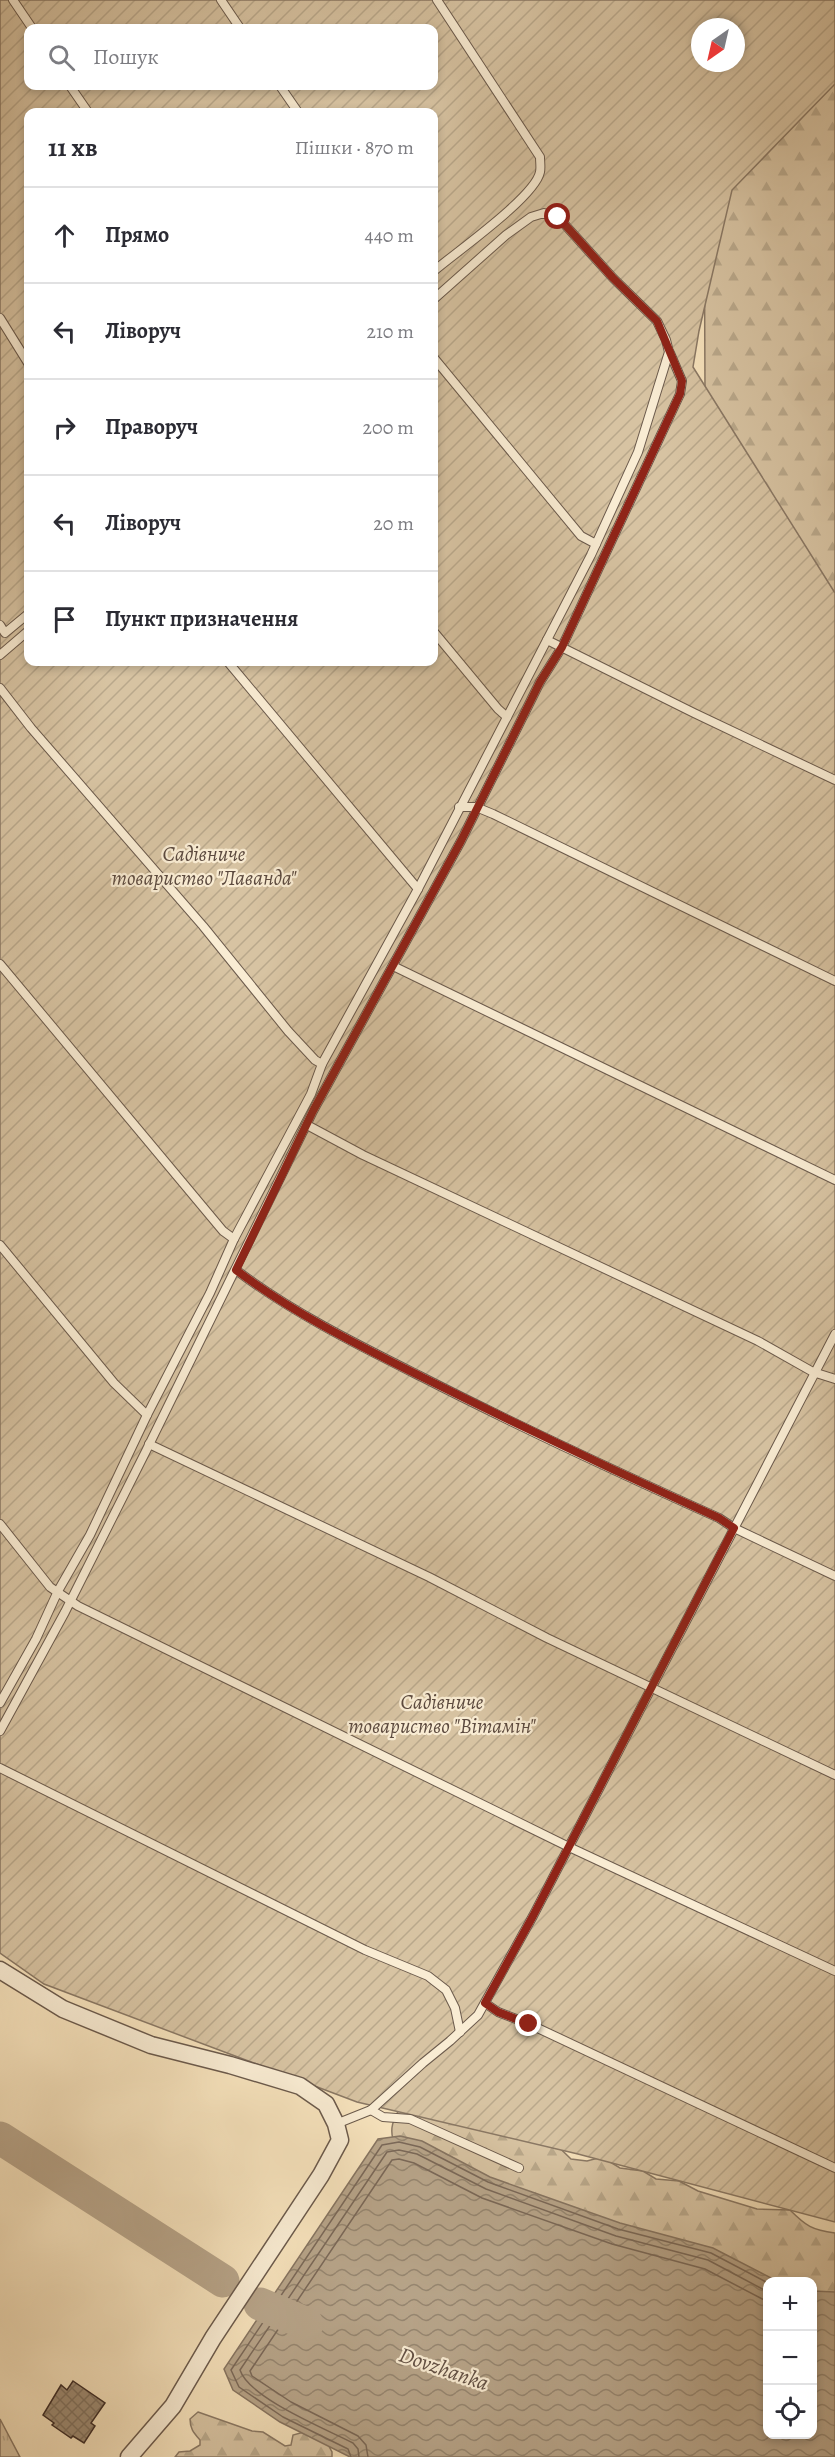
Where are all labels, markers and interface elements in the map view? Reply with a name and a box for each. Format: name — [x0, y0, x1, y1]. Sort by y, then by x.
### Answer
north arrow — [691, 18, 745, 72]
search box — [24, 24, 438, 90]
icon: search — [45, 41, 78, 74]
text: Пошук — [93, 42, 159, 72]
text: 11 хв — [48, 130, 98, 165]
text: Пішки · 870 m — [295, 134, 414, 161]
route start — [544, 203, 570, 229]
icon: ahead — [48, 219, 81, 252]
text: Прямо — [105, 220, 169, 250]
text: 440 m — [365, 222, 414, 249]
icon: left — [48, 315, 81, 348]
text: Ліворуч — [105, 316, 181, 346]
text: 210 m — [366, 318, 414, 345]
icon: right — [48, 411, 81, 444]
text: Праворуч — [105, 412, 198, 442]
text: 200 m — [363, 414, 414, 441]
icon: left — [48, 507, 81, 540]
text: Ліворуч — [105, 508, 181, 538]
text: 20 m — [373, 510, 414, 537]
icon: arrive — [48, 603, 81, 636]
text: Пункт призначення — [105, 604, 298, 634]
park label: Садівниче товариство "Лаванда" — [112, 840, 297, 892]
park label: Садівниче товариство "Вітамін" — [348, 1688, 537, 1740]
route end — [515, 2010, 541, 2036]
map controls — [763, 2277, 817, 2439]
button: + — [763, 2277, 817, 2331]
button: − — [763, 2331, 817, 2385]
water label: Dovzhanka — [395, 2340, 492, 2398]
button: locate — [763, 2385, 817, 2439]

